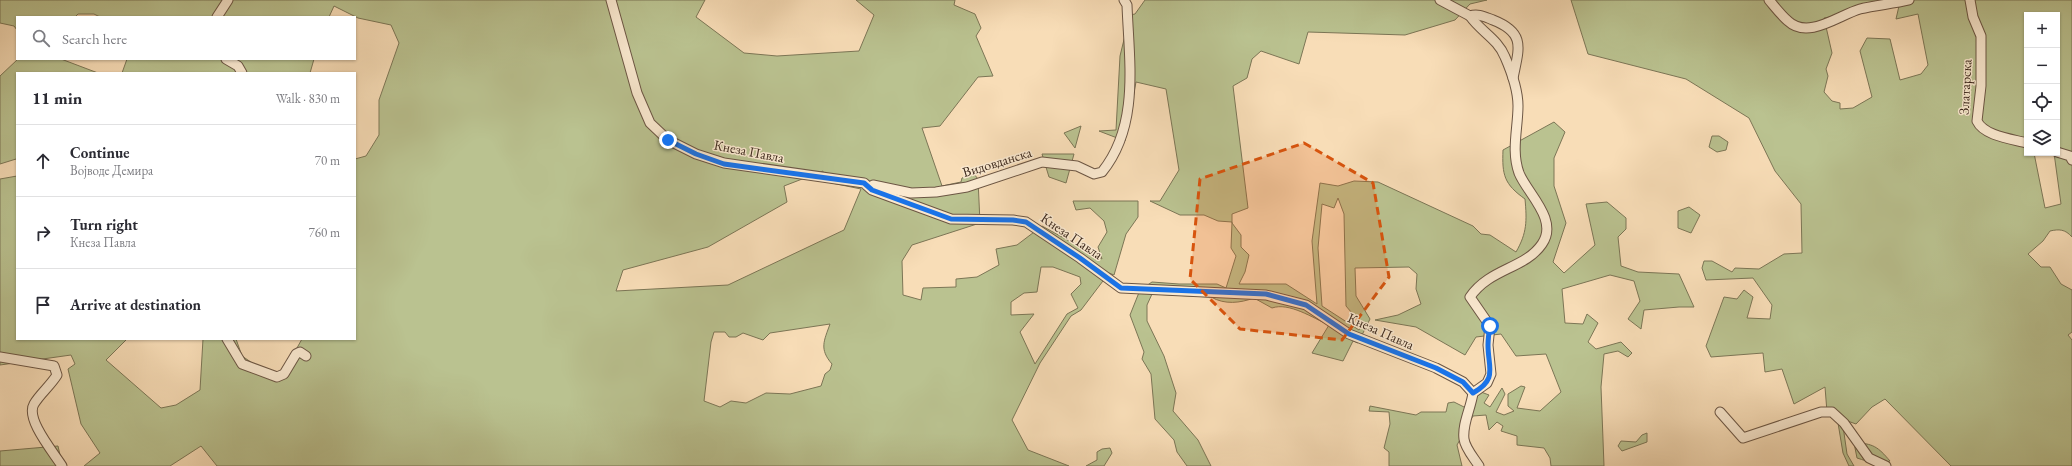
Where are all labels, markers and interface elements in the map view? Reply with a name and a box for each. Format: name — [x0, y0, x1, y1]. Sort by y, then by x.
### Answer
map controls — [2024, 12, 2060, 156]
button: + — [2024, 12, 2060, 48]
search box — [16, 16, 356, 60]
icon: search — [30, 27, 52, 49]
text: Search here — [62, 29, 127, 48]
button: − — [2024, 48, 2060, 84]
street label: Златарска — [1955, 58, 1975, 115]
button: locate — [2024, 84, 2060, 120]
text: 11 min — [32, 87, 82, 109]
text: Walk · 830 m — [276, 90, 340, 107]
button: layers — [2024, 120, 2060, 156]
route end — [659, 131, 677, 149]
street label: Кнеза Павла — [712, 135, 786, 167]
text: Continue — [70, 143, 130, 162]
street label: Видовданска — [960, 143, 1034, 181]
icon: ahead — [32, 150, 54, 172]
text: 70 m — [315, 152, 340, 169]
text: Војводе Демира — [70, 162, 153, 179]
street label: Кнеза Павла — [1038, 209, 1107, 264]
text: Turn right — [70, 215, 138, 234]
icon: right — [32, 222, 54, 244]
text: 760 m — [309, 224, 340, 241]
text: Кнеза Павла — [70, 234, 136, 251]
icon: arrive — [32, 294, 54, 316]
text: Arrive at destination — [70, 295, 201, 314]
street label: Кнеза Павла — [1345, 308, 1417, 354]
route start — [1481, 317, 1499, 335]

